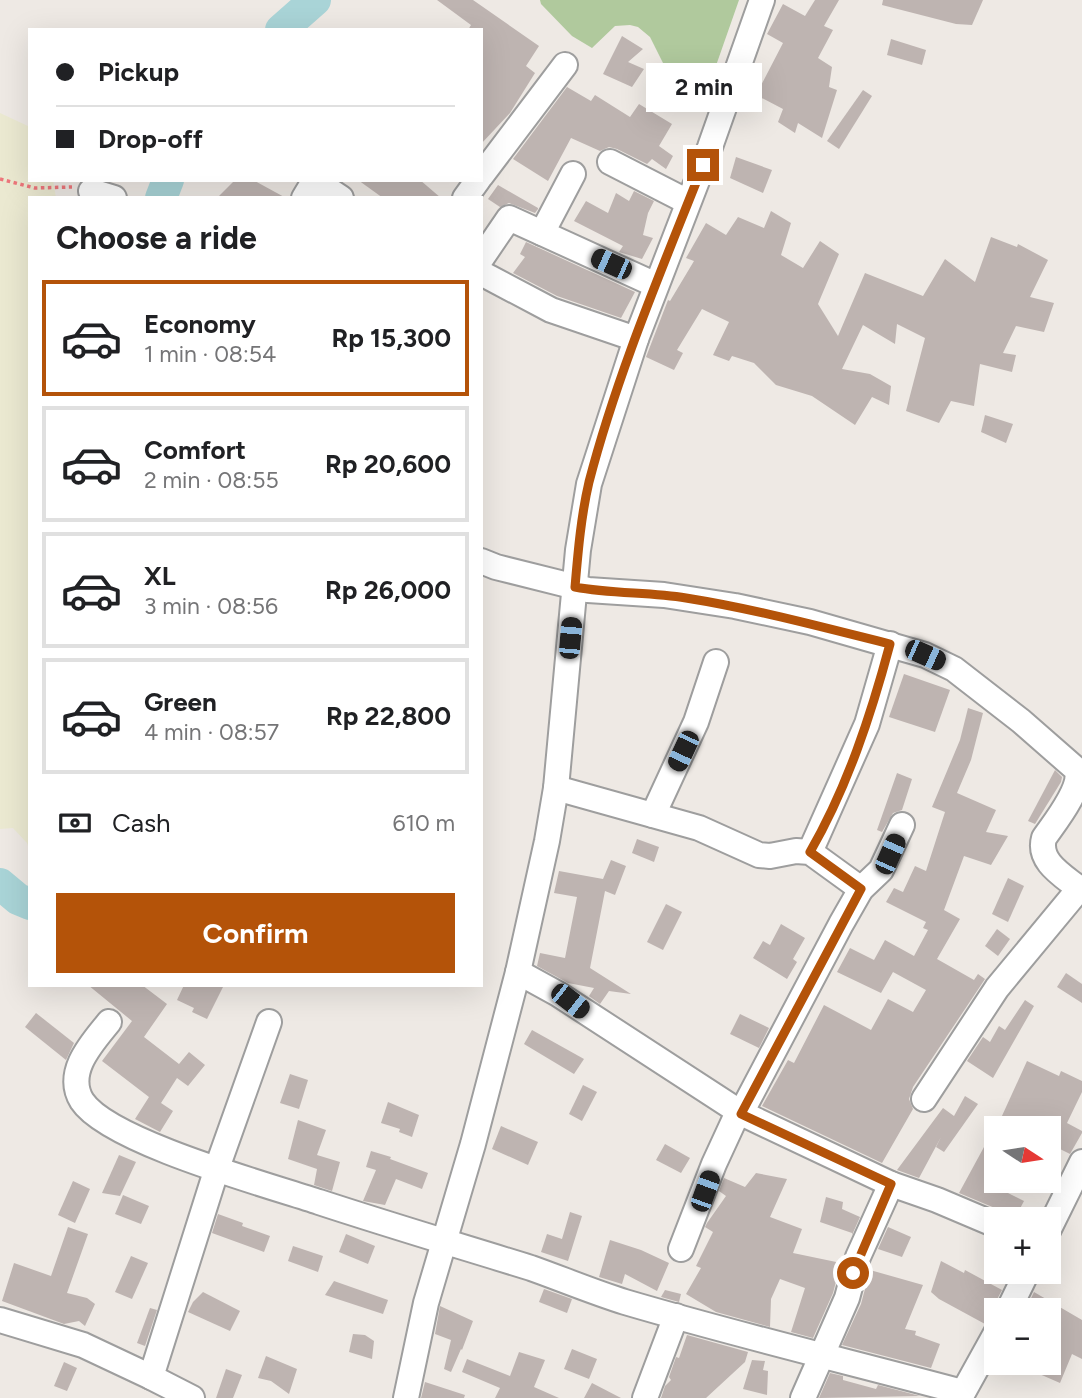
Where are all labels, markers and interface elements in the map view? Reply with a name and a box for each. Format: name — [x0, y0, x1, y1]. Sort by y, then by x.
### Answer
text: Pickup — [98, 56, 179, 88]
callout: 2 min — [645, 64, 761, 113]
text: 2 min — [675, 73, 733, 101]
text: Drop-off — [98, 123, 203, 155]
route end — [687, 149, 719, 181]
text: Choose a ride — [56, 219, 257, 257]
car — [588, 246, 635, 282]
icon: car — [60, 307, 123, 370]
text: Economy — [144, 308, 256, 340]
text: Rp 15,300 — [332, 322, 451, 354]
text: 1 min · 08:54 — [144, 340, 276, 368]
icon: car — [60, 433, 123, 496]
text: Comfort — [144, 434, 246, 466]
text: Rp 20,600 — [325, 448, 451, 480]
text: 2 min · 08:55 — [144, 466, 279, 494]
icon: car — [60, 559, 123, 622]
text: XL — [144, 560, 176, 592]
text: Rp 26,000 — [325, 574, 451, 606]
text: 3 min · 08:56 — [144, 592, 278, 620]
car — [558, 616, 583, 660]
car — [902, 637, 949, 673]
icon: car — [60, 685, 123, 748]
text: Green — [144, 686, 217, 718]
text: Rp 22,800 — [326, 700, 451, 732]
text: 4 min · 08:57 — [144, 718, 279, 746]
car — [665, 728, 702, 774]
icon: cash — [56, 804, 94, 842]
text: Cash — [112, 807, 171, 839]
text: 610 m — [392, 809, 455, 837]
car — [872, 831, 909, 877]
button: Confirm — [56, 893, 455, 973]
car — [547, 980, 594, 1022]
north arrow — [984, 1116, 1060, 1194]
map controls — [984, 1116, 1061, 1375]
car — [688, 1168, 723, 1214]
button: + — [984, 1207, 1061, 1284]
route start — [837, 1257, 869, 1289]
button: − — [984, 1298, 1061, 1375]

